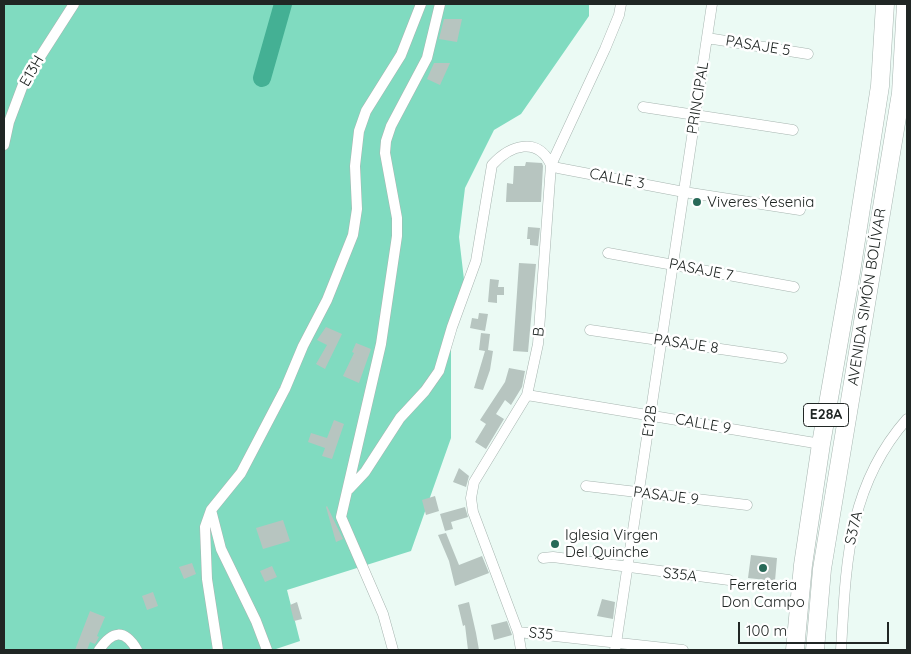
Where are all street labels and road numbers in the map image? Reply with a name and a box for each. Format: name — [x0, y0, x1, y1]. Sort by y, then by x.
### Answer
street label: PASAJE 5 — [724, 32, 792, 60]
street label: E13H — [16, 52, 48, 90]
street label: PRINCIPAL — [683, 60, 713, 136]
street label: CALLE 3 — [588, 165, 646, 193]
street label: AVENIDA SIMÓN BOLÍVAR — [844, 207, 890, 387]
street label: PASAJE 7 — [667, 255, 735, 285]
street label: B — [530, 326, 548, 338]
street label: PASAJE 8 — [652, 331, 720, 357]
street label: E12B — [639, 404, 661, 438]
road number: E28A — [804, 404, 848, 426]
street label: CALLE 9 — [674, 410, 732, 438]
street label: PASAJE 9 — [632, 483, 700, 509]
street label: S37A — [841, 510, 867, 546]
street label: S35A — [662, 564, 698, 586]
street label: S35 — [528, 624, 554, 644]

